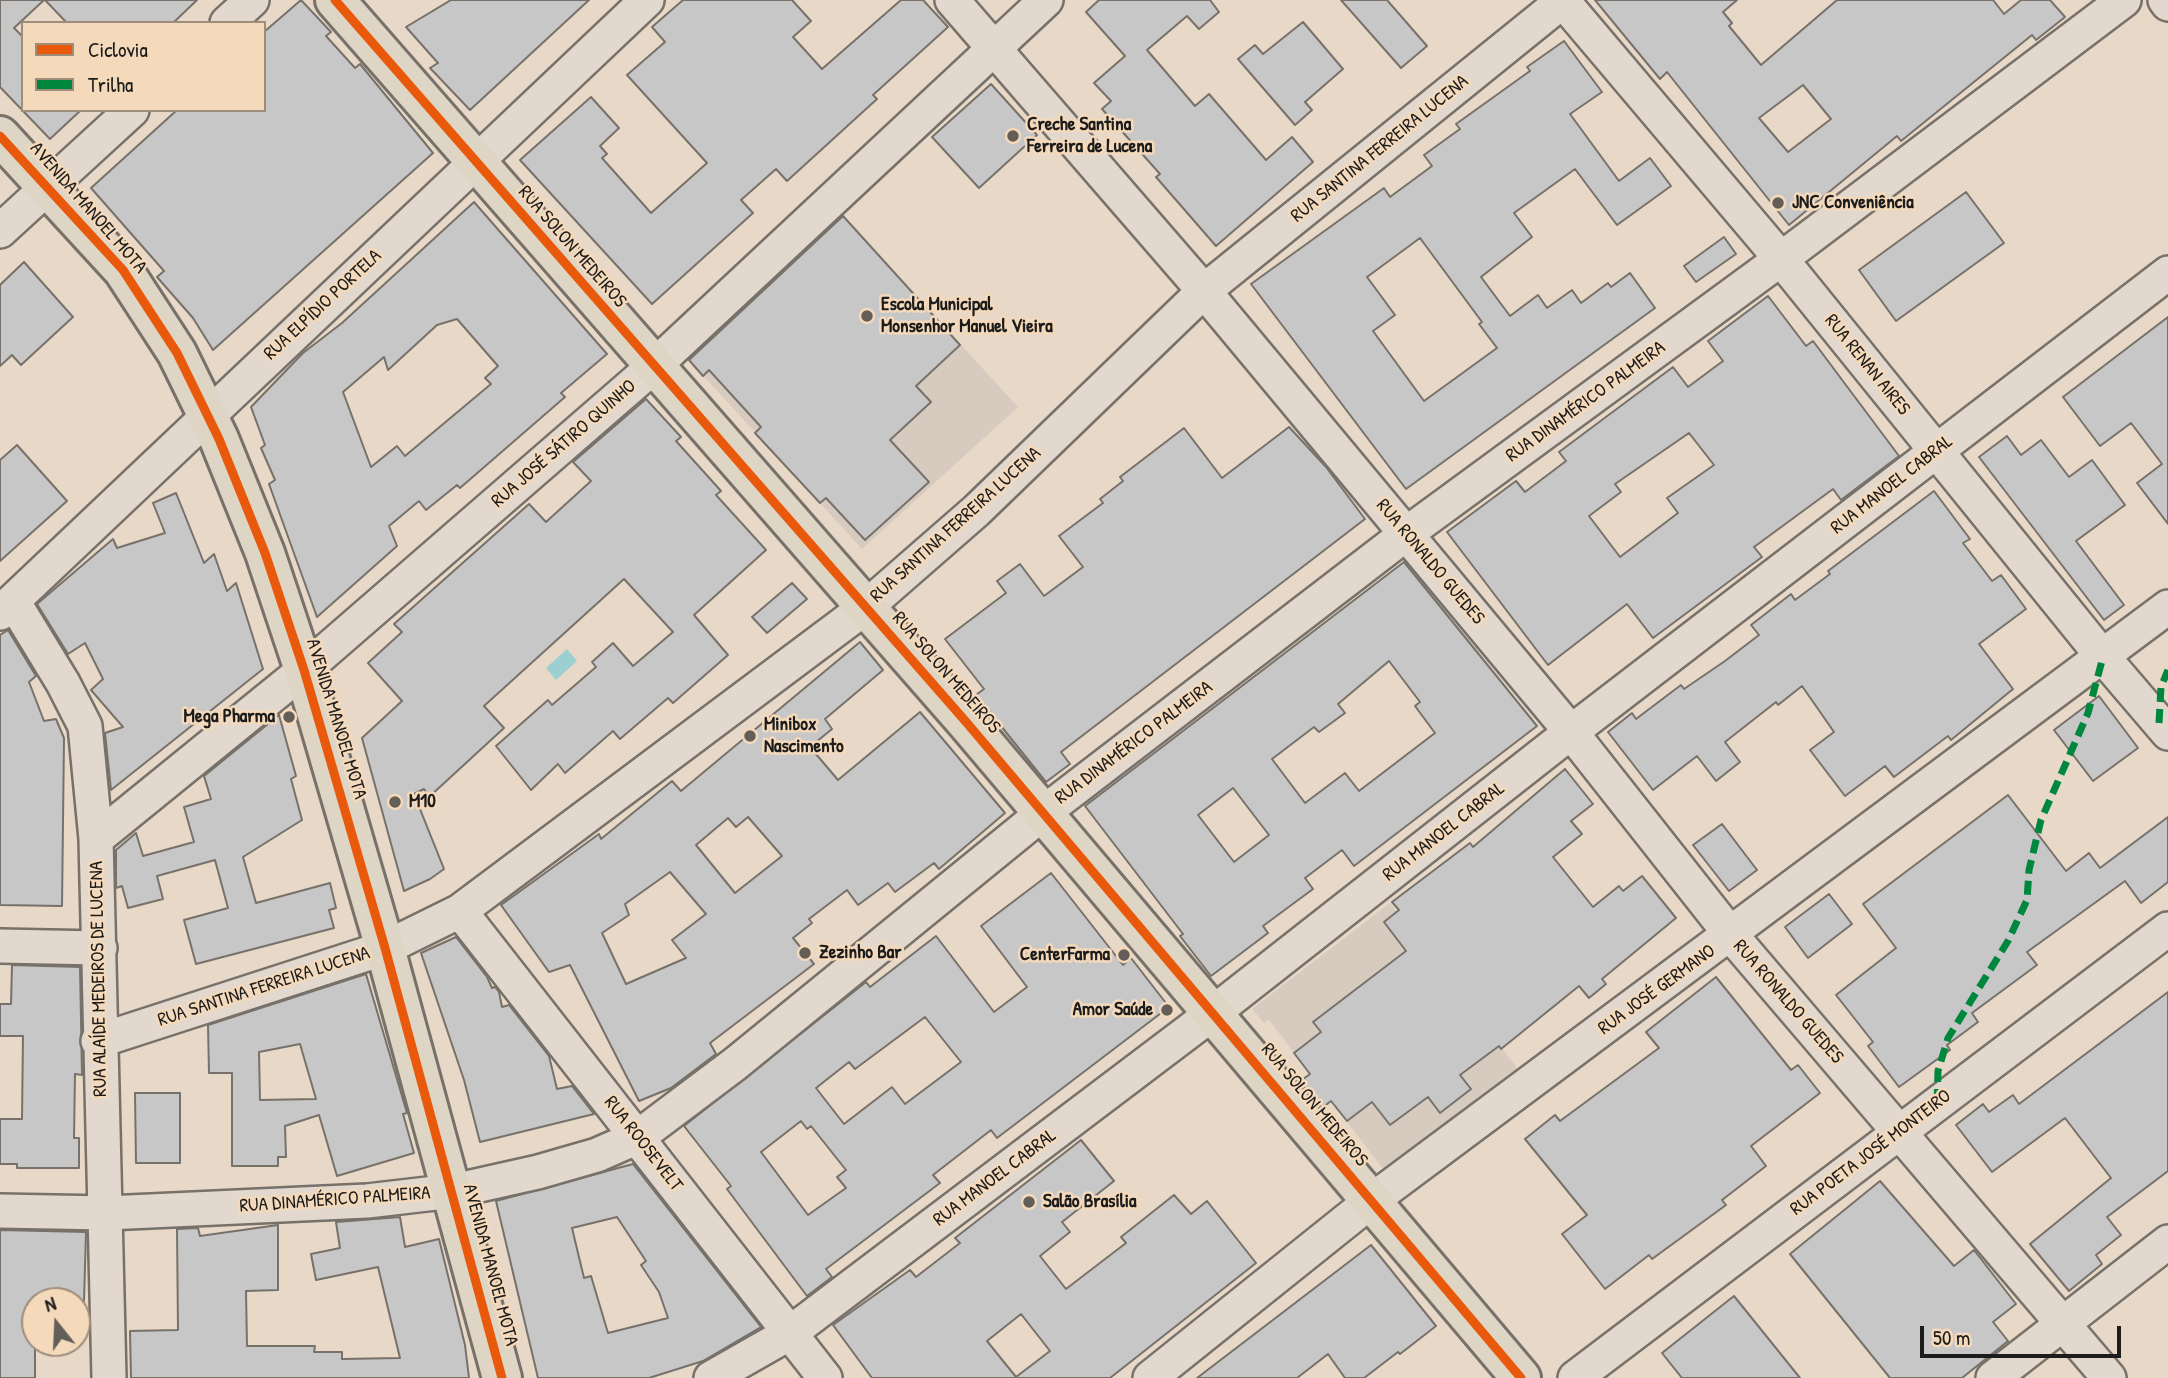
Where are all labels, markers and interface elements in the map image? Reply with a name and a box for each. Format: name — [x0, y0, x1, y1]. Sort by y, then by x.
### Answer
legend — [21, 21, 266, 112]
text: Ciclovia — [88, 35, 148, 64]
text: Trilha — [88, 70, 133, 99]
street label: RUA SANTINA FERREIRA LUCENA — [1287, 70, 1473, 228]
place label: Creche Santina Ferreira de Lucena — [1027, 114, 1152, 158]
marker: Creche Santina Ferreira de Lucena — [1005, 128, 1021, 144]
street label: AVENIDA MANOEL MOTA — [25, 138, 151, 278]
street label: RUA SOLON MEDEIROS — [513, 182, 631, 312]
place label: JNC Conveniência — [1792, 192, 1914, 214]
marker: JNC Conveniência — [1770, 195, 1786, 211]
street label: RUA ELPÍDIO PORTELA — [260, 245, 386, 365]
place label: Escola Municipal Monsenhor Manuel Vieira — [881, 294, 1053, 338]
marker: Escola Municipal Monsenhor Manuel Vieira — [859, 308, 875, 324]
street label: RUA RENAN AIRES — [1819, 310, 1915, 420]
street label: RUA DINAMÉRICO PALMEIRA — [1502, 337, 1670, 467]
street label: RUA JOSÉ SÁTIRO QUINHO — [487, 375, 641, 513]
street label: RUA MANOEL CABRAL — [1827, 430, 1957, 540]
street label: RUA SANTINA FERREIRA LUCENA — [866, 442, 1046, 608]
street label: RUA RONALDO GUEDES — [1371, 495, 1489, 629]
street label: RUA SOLON MEDEIROS — [887, 608, 1005, 738]
street label: AVENIDA MANOEL MOTA — [301, 636, 371, 802]
street label: RUA DINAMÉRICO PALMEIRA — [1051, 676, 1217, 810]
place label: Mega Pharma — [184, 706, 275, 728]
marker: Mega Pharma — [281, 709, 297, 725]
place label: Minibox Nascimento — [764, 714, 844, 758]
marker: Minibox Nascimento — [742, 728, 758, 744]
street label: RUA MANOEL CABRAL — [1379, 777, 1509, 887]
place label: M10 — [409, 791, 436, 813]
marker: M10 — [387, 794, 403, 810]
street label: RUA ALAÍDE MEDEIROS DE LUCENA — [86, 861, 112, 1097]
street label: RUA RONALDO GUEDES — [1728, 935, 1848, 1069]
street label: RUA JOSÉ GERMANO — [1594, 940, 1720, 1040]
street label: RUA SANTINA FERREIRA LUCENA — [155, 942, 373, 1032]
place label: Zezinho Bar — [819, 942, 902, 964]
place label: CenterFarma — [1020, 944, 1110, 966]
marker: Zezinho Bar — [797, 945, 813, 961]
marker: CenterFarma — [1116, 947, 1132, 963]
place label: Amor Saúde — [1073, 999, 1153, 1021]
marker: Amor Saúde — [1159, 1002, 1175, 1018]
street label: RUA SOLON MEDEIROS — [1256, 1039, 1372, 1171]
street label: RUA POETA JOSÉ MONTEIRO — [1786, 1085, 1956, 1221]
street label: RUA ROOSEVELT — [599, 1092, 687, 1196]
street label: RUA MANOEL CABRAL — [929, 1124, 1061, 1232]
street label: RUA DINAMÉRICO PALMEIRA — [239, 1182, 431, 1218]
street label: AVENIDA MANOEL MOTA — [457, 1182, 523, 1348]
place label: Salão Brasília — [1043, 1191, 1136, 1213]
marker: Salão Brasília — [1021, 1194, 1037, 1210]
north arrow — [21, 1287, 91, 1357]
text: N — [41, 1290, 59, 1318]
scale bar — [1923, 1312, 2124, 1356]
text: 50 m — [1933, 1323, 1970, 1352]

